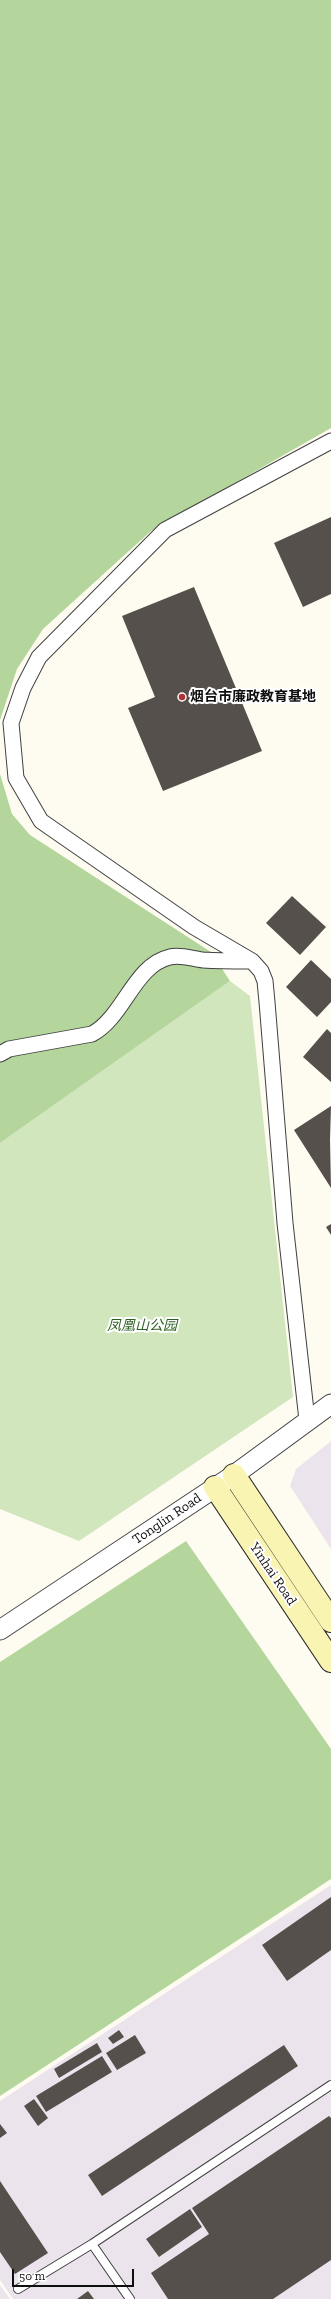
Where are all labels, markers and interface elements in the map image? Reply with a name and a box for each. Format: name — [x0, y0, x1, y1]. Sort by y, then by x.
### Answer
place label: 烟台市廉政教育基地 — [190, 689, 316, 705]
marker: 烟台市廉政教育基地 — [177, 692, 187, 702]
park label: 凤凰山公园 — [107, 1318, 177, 1334]
street label: Tonglin Road — [129, 1490, 205, 1548]
street label: Yinhai Road — [246, 1539, 300, 1609]
scale bar — [14, 2261, 136, 2287]
text: 50 m — [19, 2269, 45, 2283]

